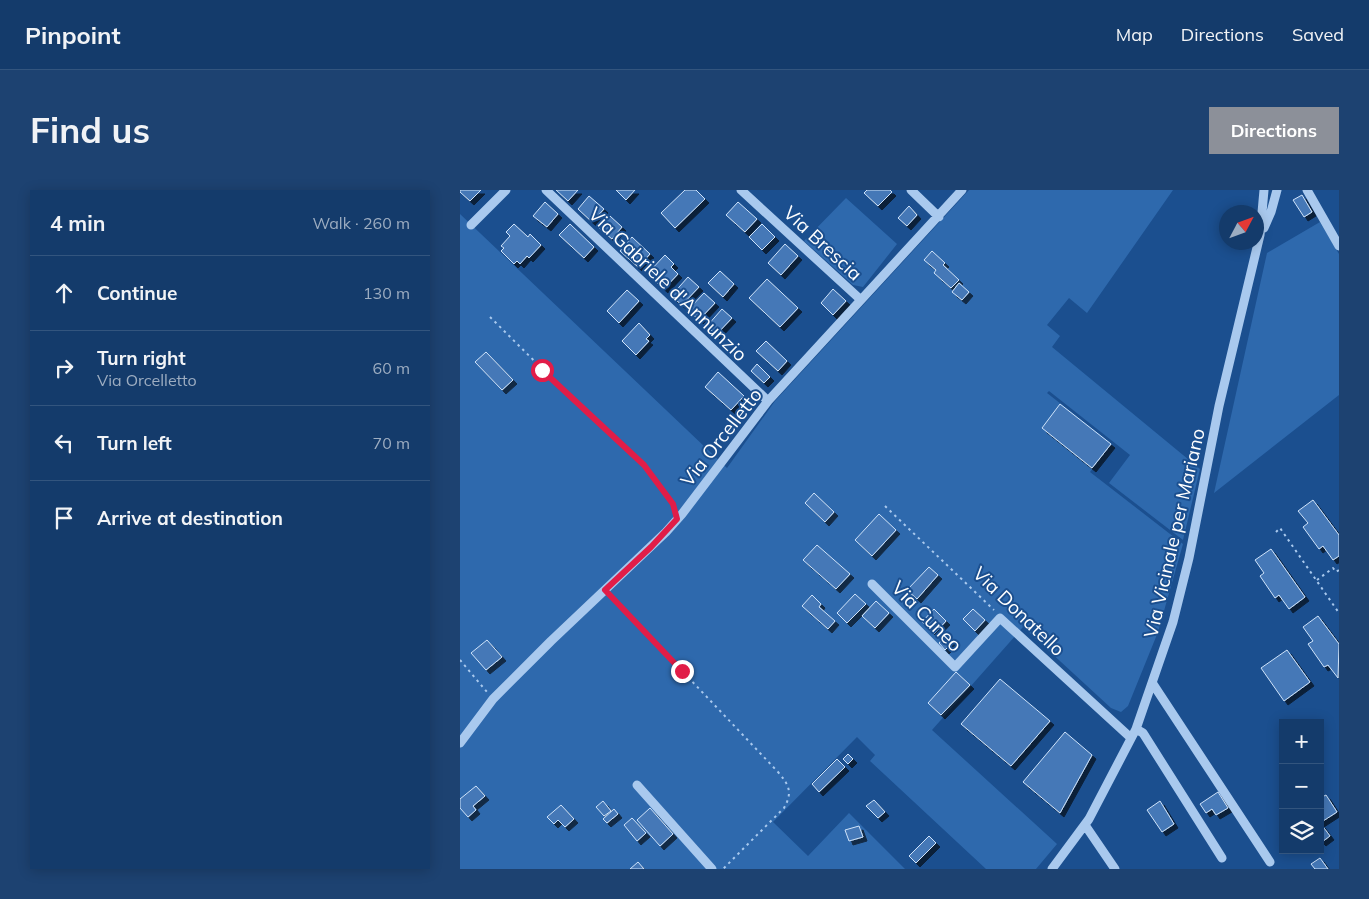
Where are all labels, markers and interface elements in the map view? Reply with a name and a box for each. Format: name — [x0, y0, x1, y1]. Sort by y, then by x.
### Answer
text: Pinpoint — [25, 20, 121, 50]
text: Map — [1116, 23, 1153, 46]
text: Directions — [1181, 23, 1264, 46]
text: Saved — [1292, 23, 1344, 46]
button: Directions — [1209, 107, 1339, 154]
text: Find us — [30, 108, 150, 152]
street label: Via Brescia — [779, 200, 867, 286]
street label: Via Gabriele d'Annunzio — [584, 202, 752, 366]
north arrow — [1219, 205, 1264, 250]
text: 4 min — [50, 210, 105, 236]
text: Walk · 260 m — [312, 213, 410, 233]
icon: ahead — [50, 279, 78, 307]
text: Continue — [97, 281, 177, 305]
text: 130 m — [363, 283, 410, 303]
text: Turn right — [97, 346, 186, 370]
icon: right — [50, 354, 78, 382]
text: 60 m — [373, 358, 410, 378]
route start — [531, 359, 554, 382]
text: Via Orcelletto — [97, 370, 197, 390]
street label: Via Orcelletto — [675, 383, 767, 491]
street label: Via Vicinale per Mariano — [1138, 426, 1210, 640]
icon: left — [50, 429, 78, 457]
text: Turn left — [97, 431, 172, 455]
text: 70 m — [373, 433, 410, 453]
icon: arrive — [50, 504, 78, 532]
text: Arrive at destination — [97, 506, 283, 530]
street label: Via Donatello — [968, 561, 1070, 661]
street label: Via Cuneo — [887, 576, 967, 656]
route end — [671, 660, 694, 683]
map controls — [1279, 719, 1324, 854]
button: + — [1279, 719, 1324, 764]
button: − — [1279, 764, 1324, 809]
button: layers — [1279, 809, 1324, 854]

